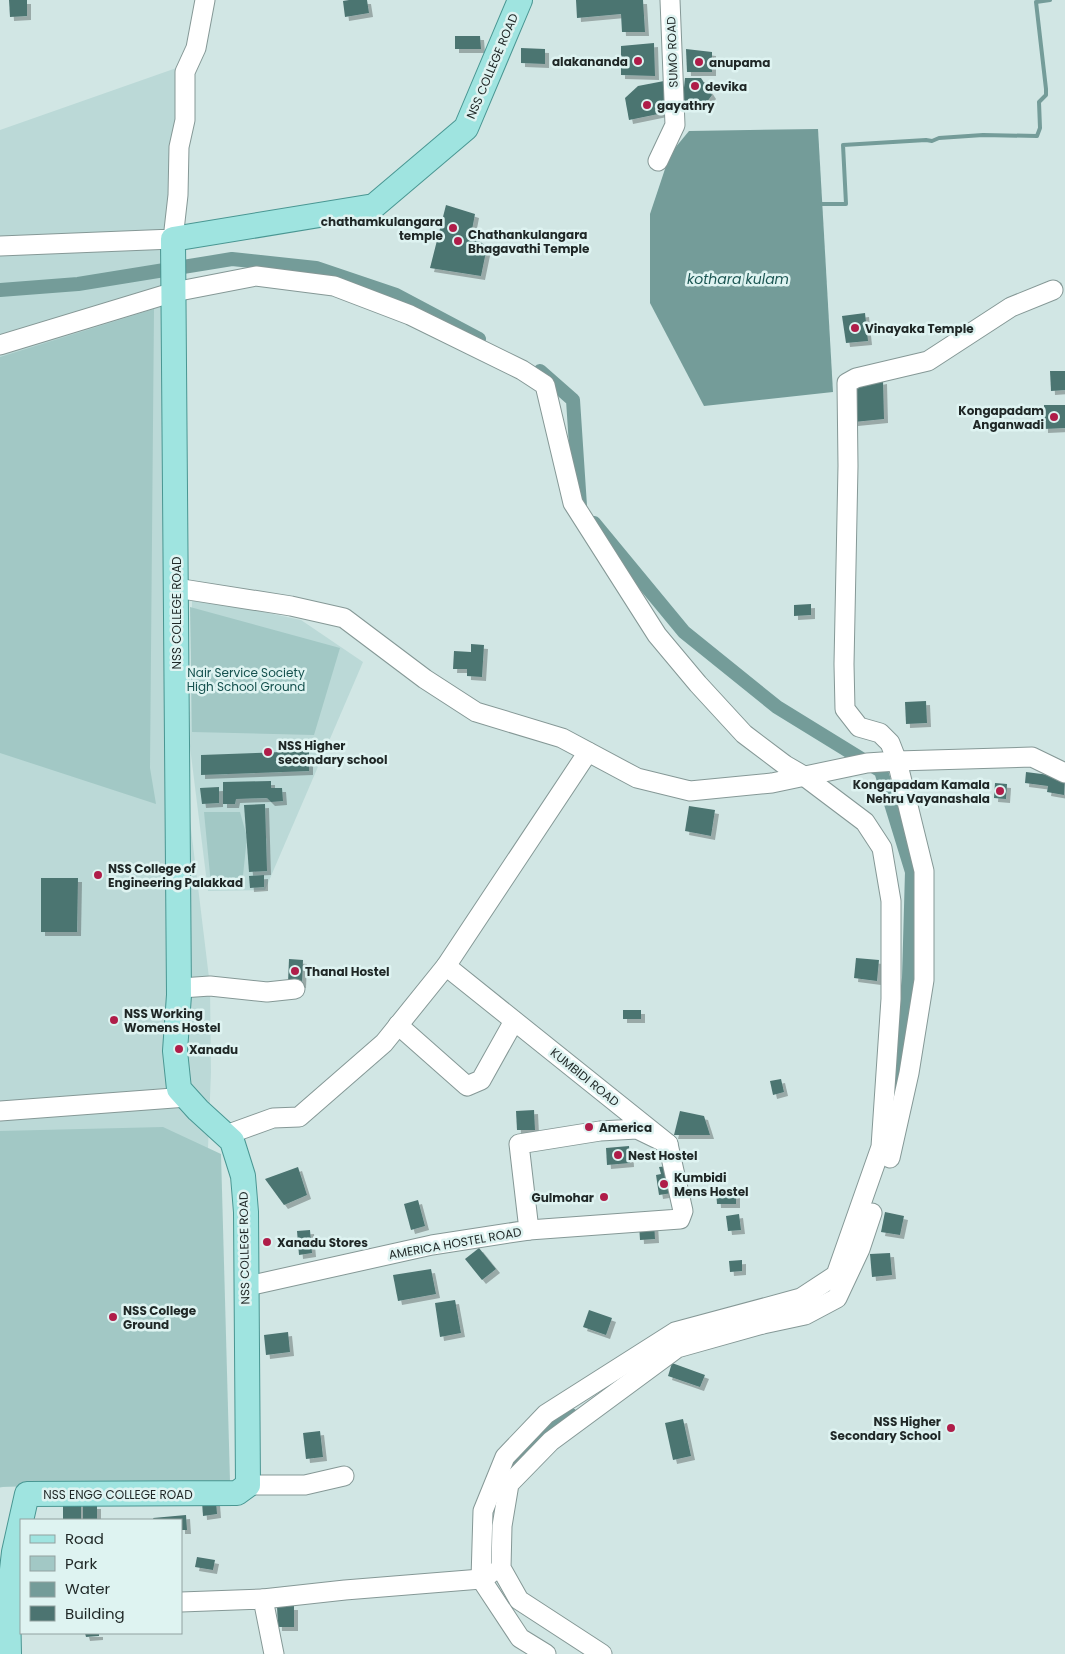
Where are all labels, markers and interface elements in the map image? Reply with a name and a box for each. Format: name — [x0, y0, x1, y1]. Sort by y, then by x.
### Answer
street label: NSS COLLEGE ROAD — [462, 11, 522, 121]
street label: SUMO ROAD — [662, 16, 682, 88]
place label: alakananda — [552, 53, 628, 70]
place label: anupama — [709, 54, 770, 71]
marker: alakananda — [632, 55, 644, 67]
marker: anupama — [693, 56, 705, 68]
place label: devika — [705, 78, 747, 95]
marker: devika — [689, 80, 701, 92]
place label: gayathry — [657, 97, 715, 114]
marker: gayathry — [641, 99, 653, 111]
place label: chathamkulangara temple — [321, 213, 444, 244]
marker: chathamkulangara temple — [447, 222, 459, 234]
place label: Chathankulangara Bhagavathi Temple — [468, 226, 590, 257]
marker: Chathankulangara Bhagavathi Temple — [452, 235, 464, 247]
water label: kothara kulam — [687, 269, 789, 289]
place label: Vinayaka Temple — [865, 320, 974, 337]
marker: Vinayaka Temple — [849, 322, 861, 334]
place label: Kongapadam Anganwadi — [958, 402, 1044, 433]
marker: Kongapadam Anganwadi — [1048, 411, 1060, 423]
street label: NSS COLLEGE ROAD — [168, 557, 185, 669]
park label: Nair Service Society High School Ground — [187, 664, 305, 695]
place label: NSS Higher secondary school — [278, 737, 388, 768]
marker: NSS Higher secondary school — [262, 746, 274, 758]
place label: Kongapadam Kamala Nehru Vayanashala — [853, 776, 990, 807]
marker: Kongapadam Kamala Nehru Vayanashala — [994, 785, 1006, 797]
place label: NSS College of Engineering Palakkad — [108, 860, 243, 891]
marker: NSS College of Engineering Palakkad — [92, 869, 104, 881]
place label: Thanal Hostel — [305, 963, 390, 980]
marker: Thanal Hostel — [289, 965, 301, 977]
place label: NSS Working Womens Hostel — [124, 1005, 221, 1036]
marker: NSS Working Womens Hostel — [108, 1014, 120, 1026]
place label: Xanadu — [189, 1041, 238, 1058]
marker: Xanadu — [173, 1043, 185, 1055]
street label: KUMBIDI ROAD — [547, 1044, 623, 1110]
place label: America — [599, 1119, 652, 1136]
marker: America — [583, 1121, 595, 1133]
place label: Nest Hostel — [628, 1147, 697, 1164]
marker: Nest Hostel — [612, 1149, 624, 1161]
place label: Kumbidi Mens Hostel — [674, 1169, 749, 1200]
marker: Kumbidi Mens Hostel — [658, 1178, 670, 1190]
place label: Gulmohar — [532, 1189, 594, 1206]
street label: NSS COLLEGE ROAD — [235, 1191, 253, 1305]
marker: Gulmohar — [598, 1191, 610, 1203]
street label: AMERICA HOSTEL ROAD — [387, 1223, 523, 1263]
place label: Xanadu Stores — [277, 1234, 368, 1251]
marker: Xanadu Stores — [261, 1236, 273, 1248]
place label: NSS College Ground — [123, 1302, 197, 1333]
marker: NSS College Ground — [107, 1311, 119, 1323]
place label: NSS Higher Secondary School — [830, 1413, 941, 1444]
marker: NSS Higher Secondary School — [945, 1422, 957, 1434]
street label: NSS ENGG COLLEGE ROAD — [43, 1486, 193, 1503]
legend — [20, 1519, 182, 1634]
text: Road — [65, 1528, 104, 1549]
text: Park — [65, 1553, 97, 1574]
text: Water — [65, 1578, 111, 1599]
text: Building — [65, 1603, 125, 1624]

